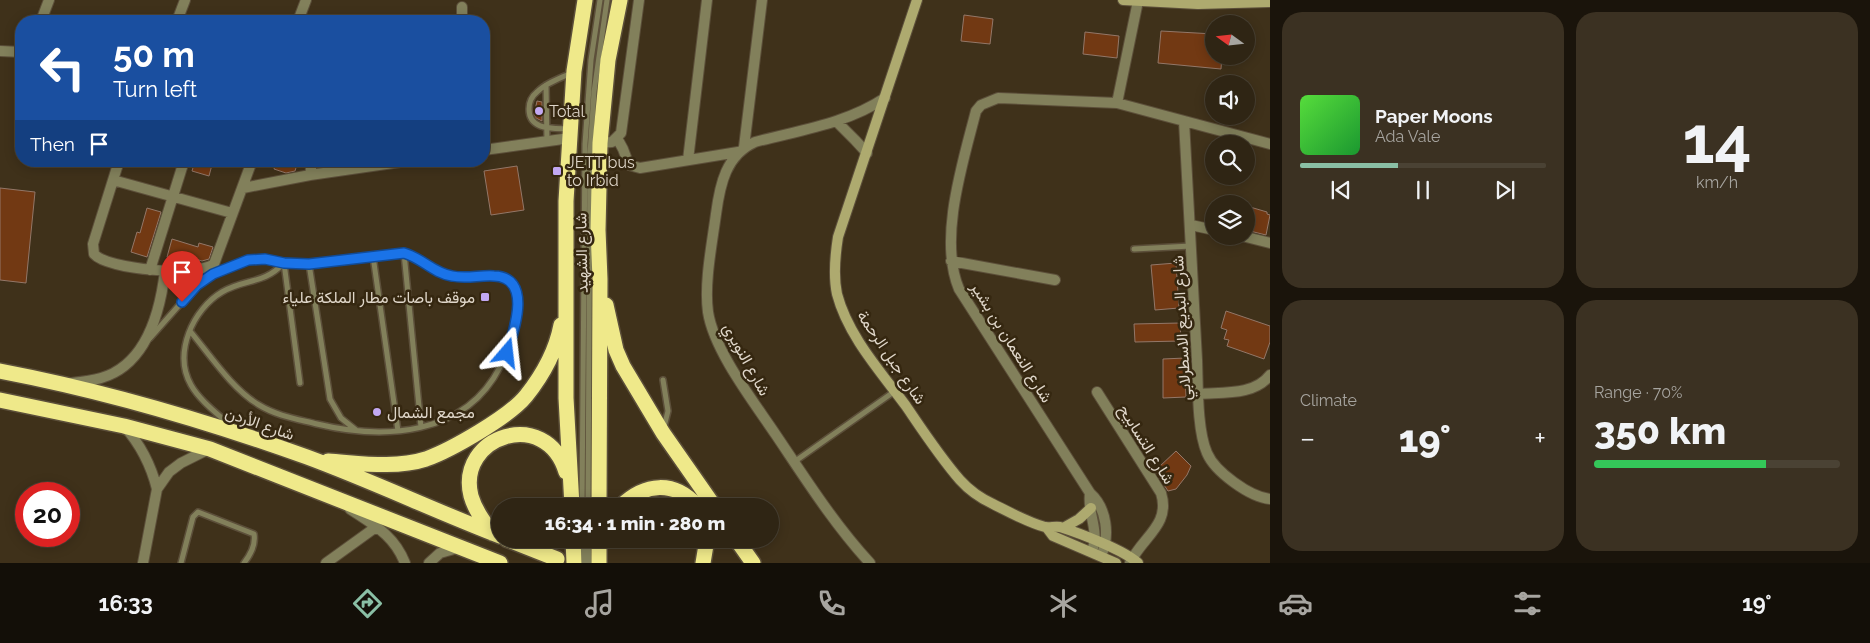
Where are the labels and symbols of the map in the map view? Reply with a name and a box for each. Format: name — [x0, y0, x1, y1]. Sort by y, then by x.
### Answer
north arrow — [1205, 15, 1255, 65]
place label: Total — [549, 102, 585, 121]
marker: Total — [533, 105, 545, 117]
place label: JETT bus to Irbid — [567, 153, 635, 190]
marker: JETT bus to Irbid — [551, 165, 563, 177]
street label: شارع الشهيد — [571, 213, 594, 293]
pin — [161, 251, 203, 302]
street label: شارع البديع الاسطرلابي — [1168, 255, 1199, 401]
street label: شارع النعمان بن بشير — [965, 278, 1056, 407]
place label: موقف باصات مطار الملكة علياء — [282, 288, 475, 308]
marker: موقف باصات مطار الملكة علياء — [479, 291, 491, 303]
street label: شارع جبل الرحمة — [852, 307, 930, 409]
street label: شارع النويري — [715, 320, 774, 401]
position arrow — [480, 326, 532, 378]
street label: شارع التسابيح — [1113, 401, 1179, 489]
street label: شارع الأردن — [222, 403, 297, 446]
place label: مجمع الشمال — [387, 403, 475, 424]
marker: مجمع الشمال — [371, 406, 383, 418]
speed limit sign: 20 — [15, 482, 80, 547]

